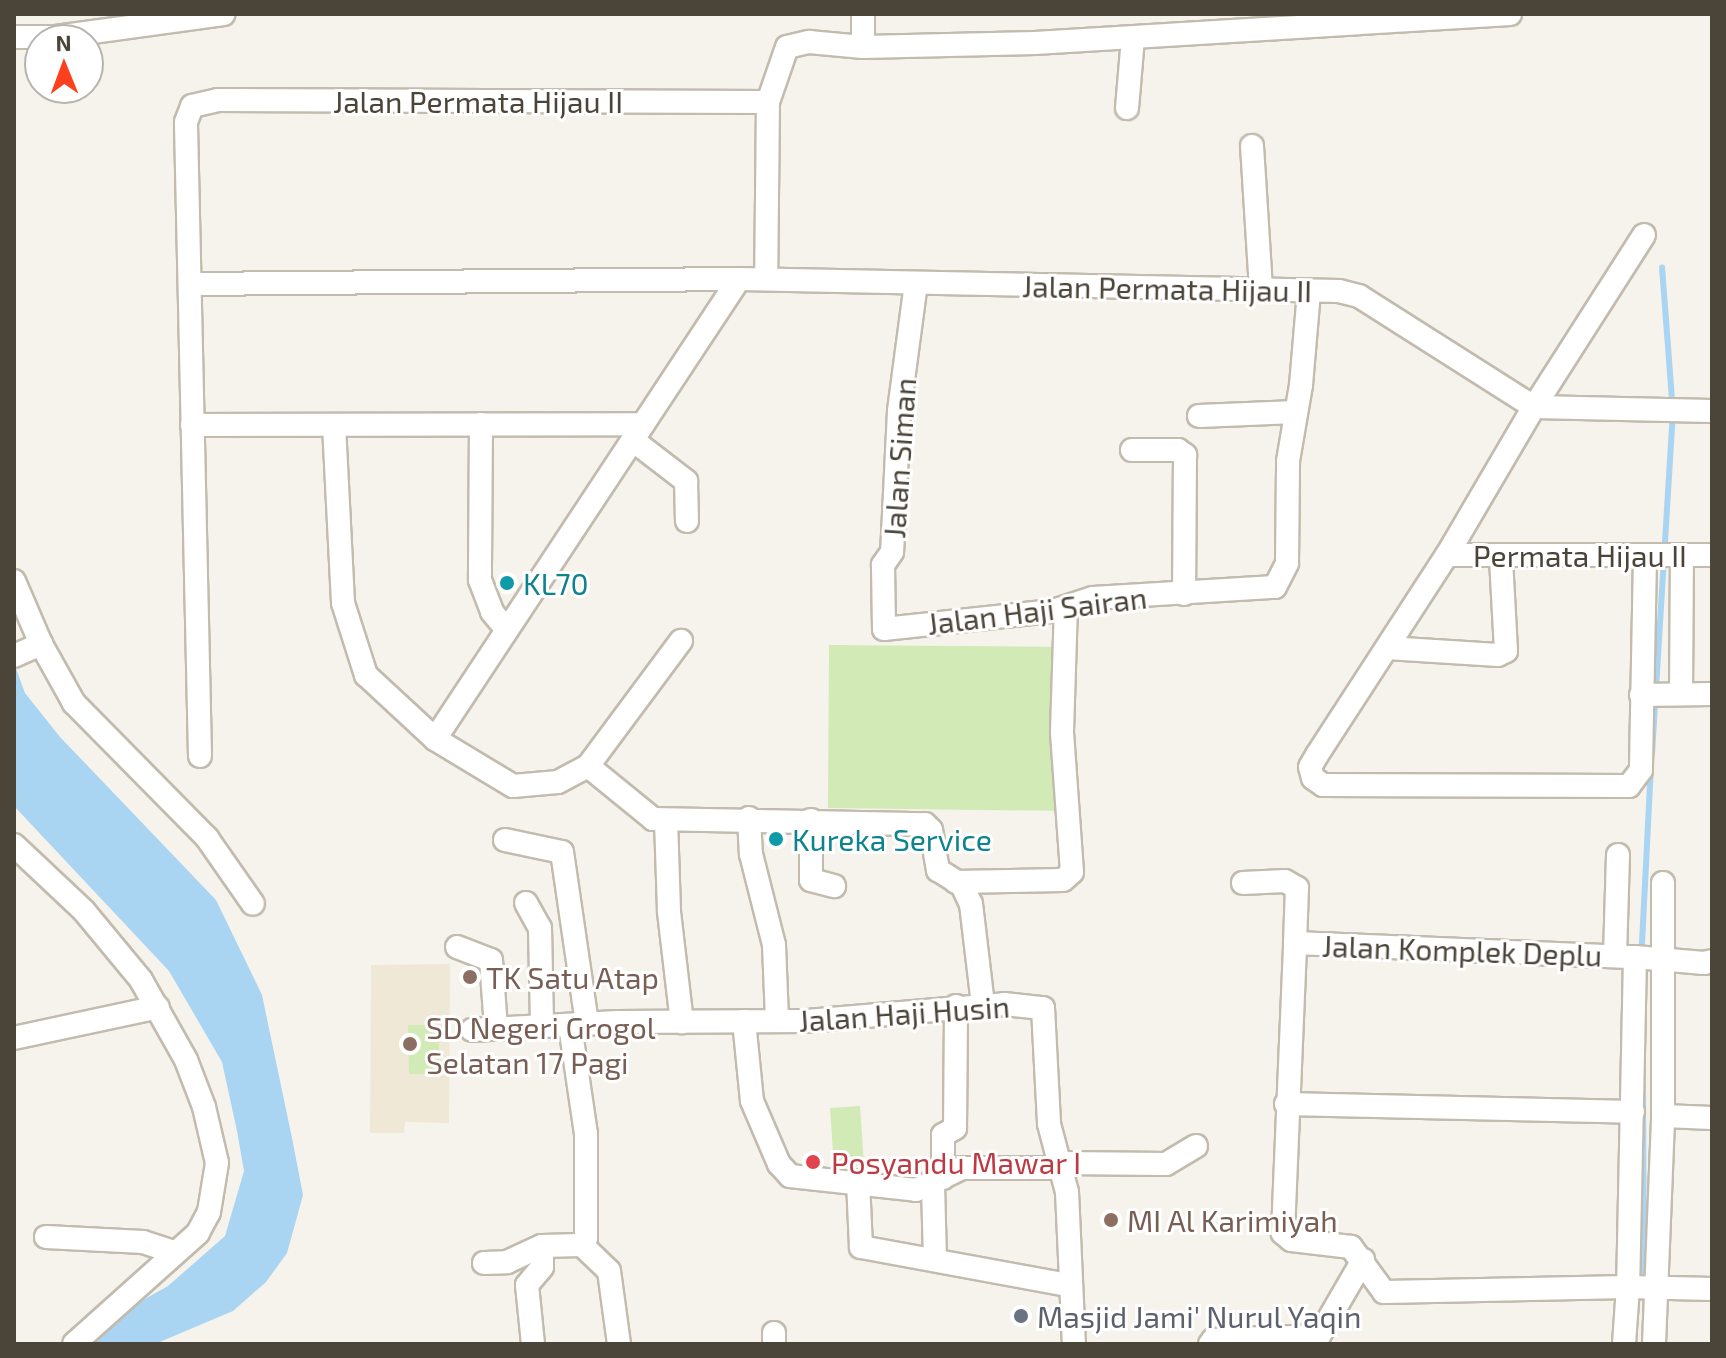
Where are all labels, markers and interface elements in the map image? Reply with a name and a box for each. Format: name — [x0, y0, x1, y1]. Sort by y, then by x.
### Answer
north arrow — [24, 24, 104, 104]
text: N — [55, 29, 72, 55]
street label: Jalan Permata Hijau II — [333, 83, 623, 119]
street label: Jalan Permata Hijau II — [1022, 267, 1312, 309]
street label: Jalan Siman — [875, 377, 923, 539]
street label: Permata Hijau II — [1473, 537, 1687, 573]
place label: KL70 — [523, 565, 589, 601]
marker: KL70 — [498, 574, 516, 592]
street label: Jalan Haji Sairan — [925, 579, 1149, 641]
place label: Kureka Service — [792, 821, 992, 857]
marker: Kureka Service — [767, 830, 785, 848]
street label: Jalan Komplek Deplu — [1321, 927, 1603, 973]
place label: TK Satu Atap — [486, 959, 660, 995]
marker: TK Satu Atap — [461, 968, 479, 986]
street label: Jalan Haji Husin — [797, 988, 1011, 1038]
place label: SD Negeri Grogol Selatan 17 Pagi — [426, 1009, 656, 1080]
marker: SD Negeri Grogol Selatan 17 Pagi — [401, 1035, 419, 1053]
place label: Posyandu Mawar I — [831, 1144, 1082, 1180]
marker: Posyandu Mawar I — [802, 1151, 824, 1173]
place label: MI Al Karimiyah — [1127, 1202, 1339, 1238]
marker: MI Al Karimiyah — [1102, 1211, 1120, 1229]
place label: Masjid Jami' Nurul Yaqin — [1037, 1298, 1364, 1334]
marker: Masjid Jami' Nurul Yaqin — [1012, 1307, 1030, 1325]

